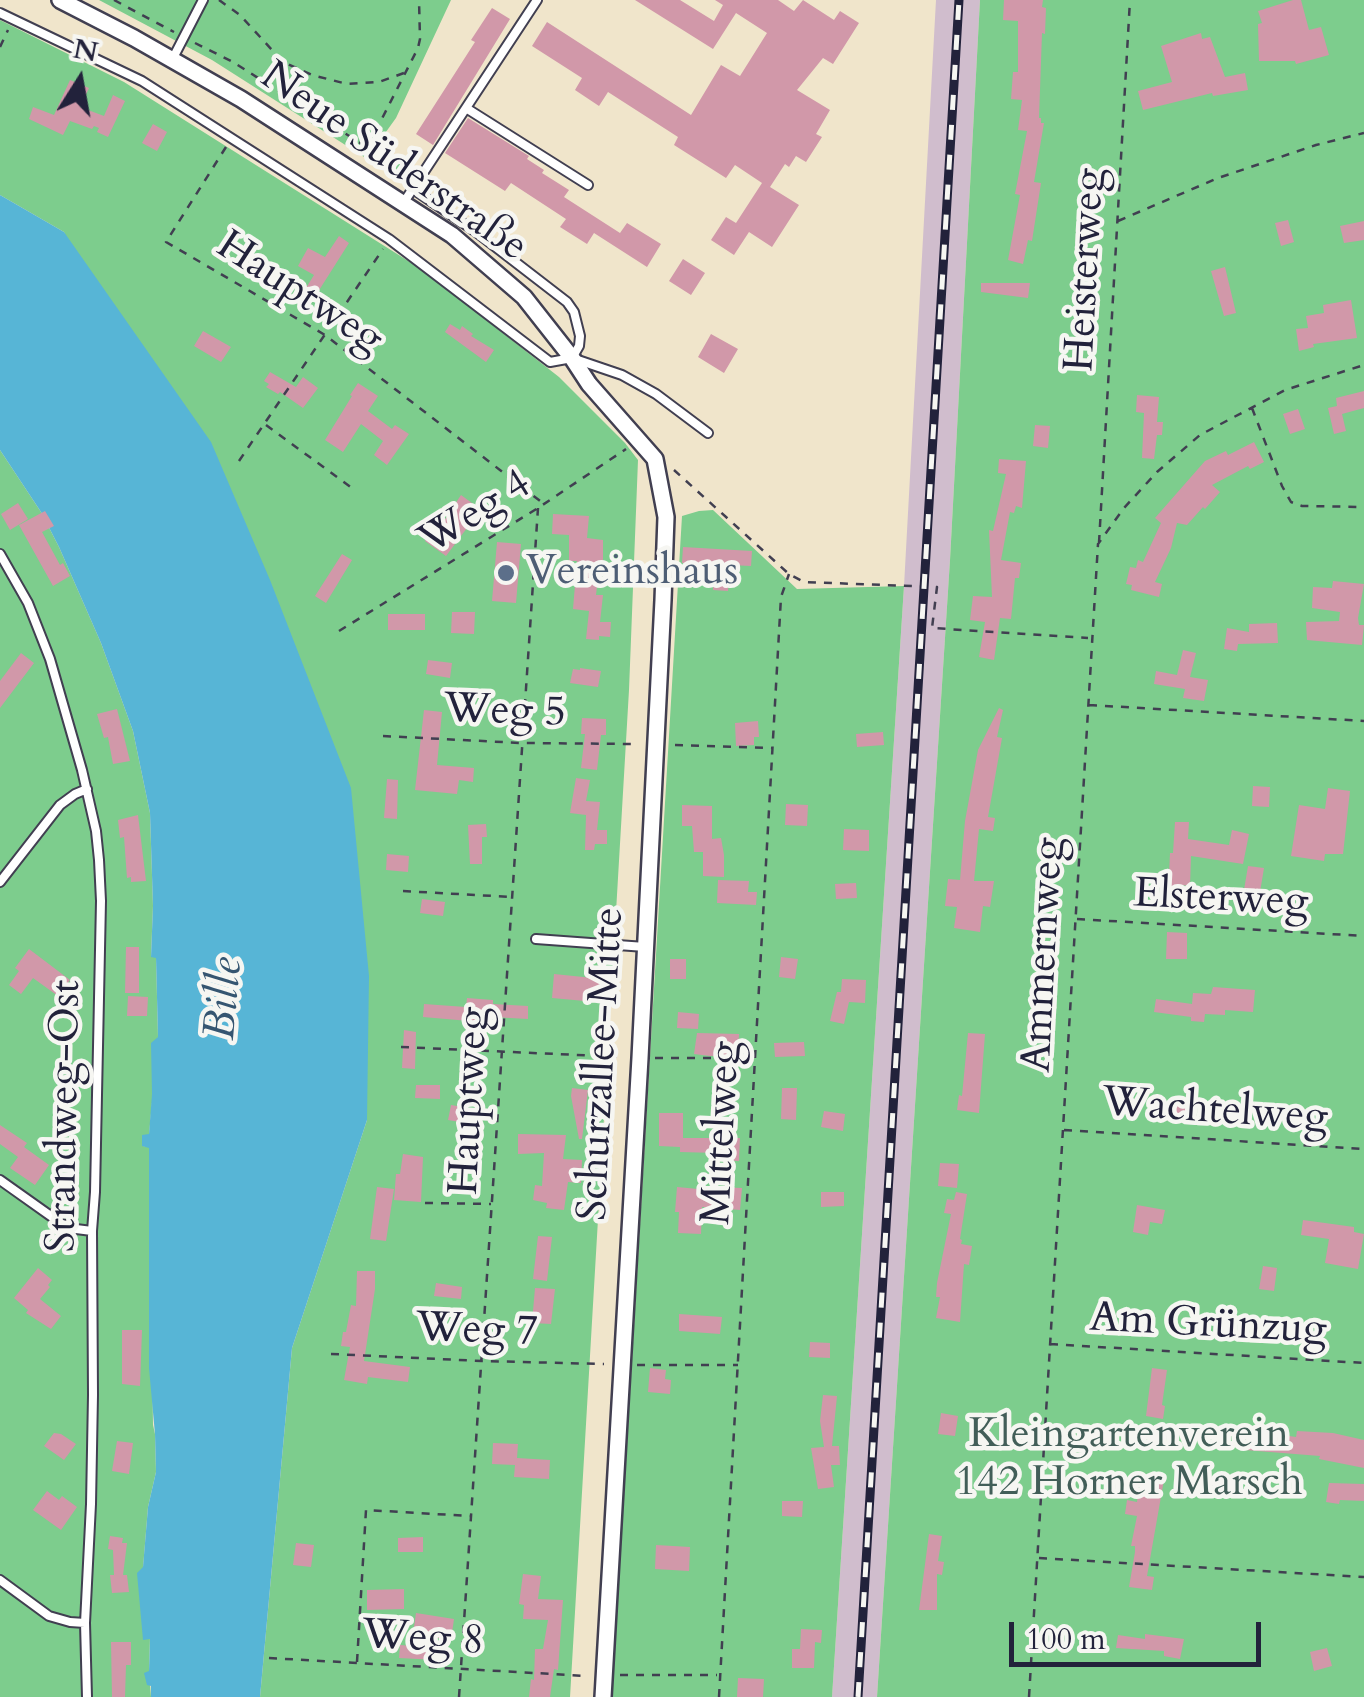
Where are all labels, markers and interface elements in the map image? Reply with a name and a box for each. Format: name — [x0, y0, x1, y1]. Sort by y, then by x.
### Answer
north arrow — [30, 30, 130, 130]
text: N — [70, 30, 101, 72]
street label: Neue Süderstraße — [250, 52, 536, 274]
street label: Heisterweg — [1056, 167, 1118, 373]
street label: Hauptweg — [206, 222, 392, 366]
street label: Weg 4 — [411, 460, 541, 568]
place label: Vereinshaus — [526, 548, 738, 598]
marker: Vereinshaus — [495, 562, 517, 584]
street label: Weg 5 — [443, 686, 567, 740]
street label: Ammernweg — [1014, 836, 1076, 1074]
street label: Elsterweg — [1132, 870, 1310, 930]
street label: Schurzallee-Mitte — [570, 906, 636, 1222]
water label: Bille — [195, 955, 257, 1043]
street label: Strandweg-Ost — [38, 979, 94, 1253]
street label: Hauptweg — [441, 1006, 501, 1196]
street label: Mittelweg — [693, 1040, 753, 1226]
street label: Wachtelweg — [1100, 1079, 1330, 1145]
street label: Am Grünzug — [1088, 1295, 1328, 1357]
street label: Weg 7 — [415, 1305, 539, 1359]
park label: Kleingartenverein 142 Horner Marsch — [955, 1411, 1303, 1510]
scale bar — [1014, 1602, 1266, 1664]
street label: Weg 8 — [361, 1612, 485, 1668]
text: 100 m — [1026, 1619, 1106, 1660]

